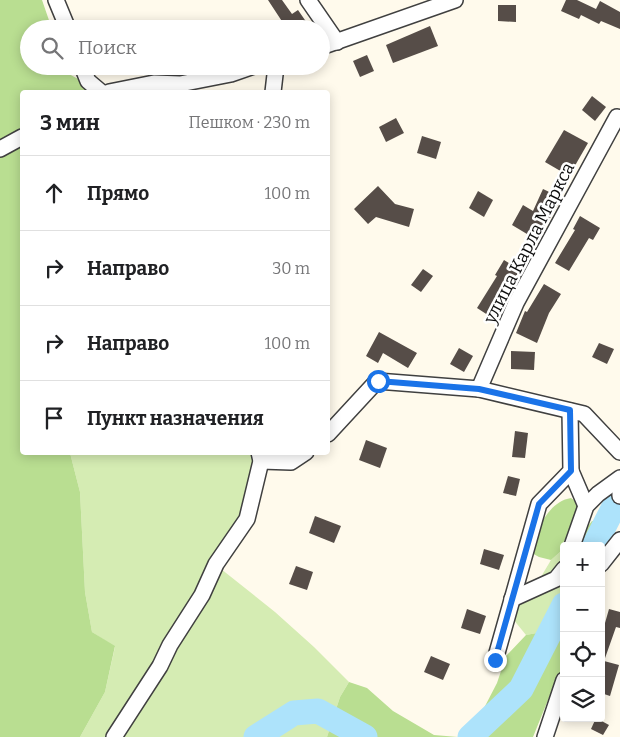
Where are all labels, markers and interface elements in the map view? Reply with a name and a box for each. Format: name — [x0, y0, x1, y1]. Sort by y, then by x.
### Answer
search box — [20, 20, 330, 75]
icon: search — [38, 34, 66, 62]
text: Поиск — [78, 36, 137, 59]
text: 3 мин — [40, 110, 100, 136]
text: Пешком · 230 m — [188, 113, 310, 132]
street label: улица Карла Маркса — [478, 159, 579, 328]
icon: ahead — [40, 179, 68, 207]
text: Прямо — [87, 182, 149, 205]
text: 100 m — [265, 184, 310, 203]
icon: right — [40, 254, 68, 282]
text: Направо — [87, 257, 169, 280]
text: 30 m — [272, 259, 310, 278]
icon: right — [40, 329, 68, 357]
text: Направо — [87, 332, 169, 355]
text: 100 m — [265, 334, 310, 353]
route start — [367, 370, 390, 393]
icon: arrive — [40, 404, 68, 432]
text: Пункт назначения — [87, 407, 264, 430]
map controls — [560, 542, 605, 722]
button: + — [560, 542, 605, 587]
button: − — [560, 587, 605, 632]
button: locate — [560, 632, 605, 677]
route end — [484, 649, 507, 672]
button: layers — [560, 677, 605, 722]

